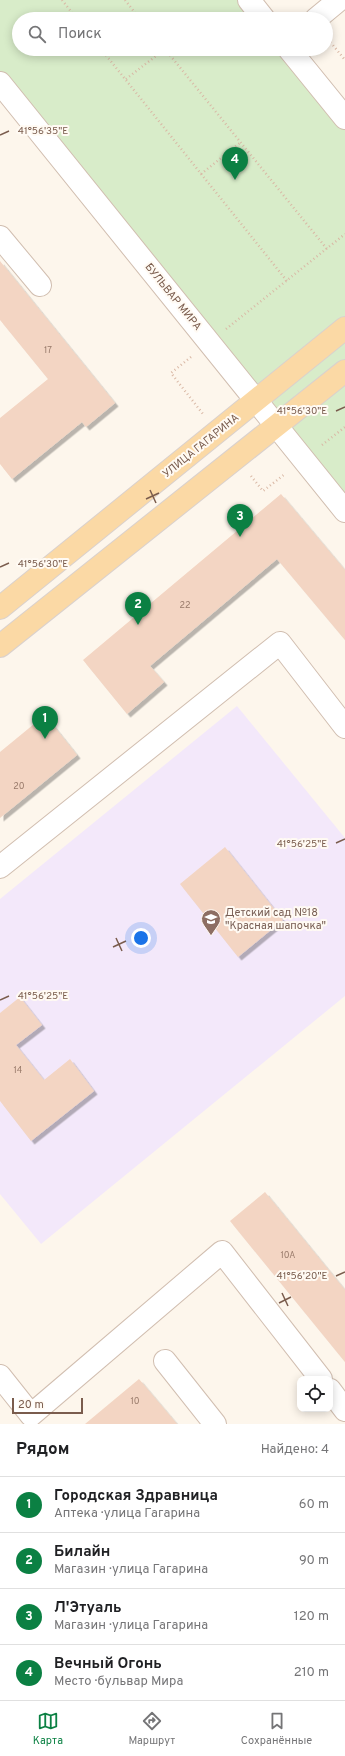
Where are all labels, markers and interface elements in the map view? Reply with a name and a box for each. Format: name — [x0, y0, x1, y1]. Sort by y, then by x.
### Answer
search box — [12, 12, 333, 56]
icon: search — [26, 23, 48, 45]
text: Поиск — [58, 25, 102, 44]
text: 41°56'35"E — [18, 125, 68, 138]
pin: 4 — [222, 147, 248, 180]
street label: БУЛЬВАР МИРА — [142, 260, 204, 334]
house number: 17 — [44, 345, 52, 356]
text: 41°56'30"E — [277, 405, 327, 418]
street label: УЛИЦА ГАГАРИНА — [160, 411, 242, 481]
pin: 3 — [227, 504, 253, 537]
text: 41°56'30"E — [18, 558, 68, 571]
pin: 2 — [125, 592, 151, 625]
house number: 22 — [179, 600, 191, 611]
pin: 1 — [32, 706, 58, 739]
house number: 20 — [13, 781, 25, 792]
text: 41°56'25"E — [277, 838, 327, 851]
place label: Детский сад №18 "Красная шапочка" — [225, 906, 326, 933]
school or university icon: Детский сад №18 "Красная шапочка" — [200, 908, 222, 936]
your location — [131, 928, 151, 948]
text: 41°56'25"E — [18, 990, 68, 1003]
house number: 14 — [14, 1065, 23, 1076]
house number: 10А — [281, 1250, 295, 1261]
text: 41°56'20"E — [277, 1270, 327, 1283]
map controls — [297, 1376, 333, 1412]
button: locate — [297, 1376, 333, 1412]
scale bar — [12, 1396, 83, 1415]
house number: 10 — [130, 1396, 140, 1407]
text: 20 m — [18, 1398, 44, 1412]
text: Рядом — [16, 1439, 69, 1461]
text: Найдено: 4 — [261, 1442, 329, 1458]
text: Городская Здравница — [54, 1487, 218, 1506]
text: 1 — [26, 1497, 32, 1513]
text: 60 m — [299, 1497, 329, 1513]
text: Аптека · улица Гагарина — [54, 1506, 200, 1522]
text: Билайн — [54, 1543, 110, 1562]
text: 2 — [25, 1553, 33, 1569]
text: 90 m — [299, 1553, 329, 1569]
text: Магазин · улица Гагарина — [54, 1562, 208, 1578]
text: Л'Этуаль — [54, 1599, 122, 1618]
text: 3 — [25, 1609, 33, 1625]
text: 120 m — [294, 1609, 329, 1625]
text: Магазин · улица Гагарина — [54, 1618, 208, 1634]
text: Вечный Огонь — [54, 1655, 162, 1674]
text: 4 — [25, 1665, 33, 1681]
text: 210 m — [294, 1665, 329, 1681]
text: Место · бульвар Мира — [54, 1674, 183, 1690]
tab: Карта — [33, 1710, 63, 1748]
tab: Маршрут — [128, 1710, 175, 1748]
tab: Сохранённые — [241, 1710, 312, 1748]

